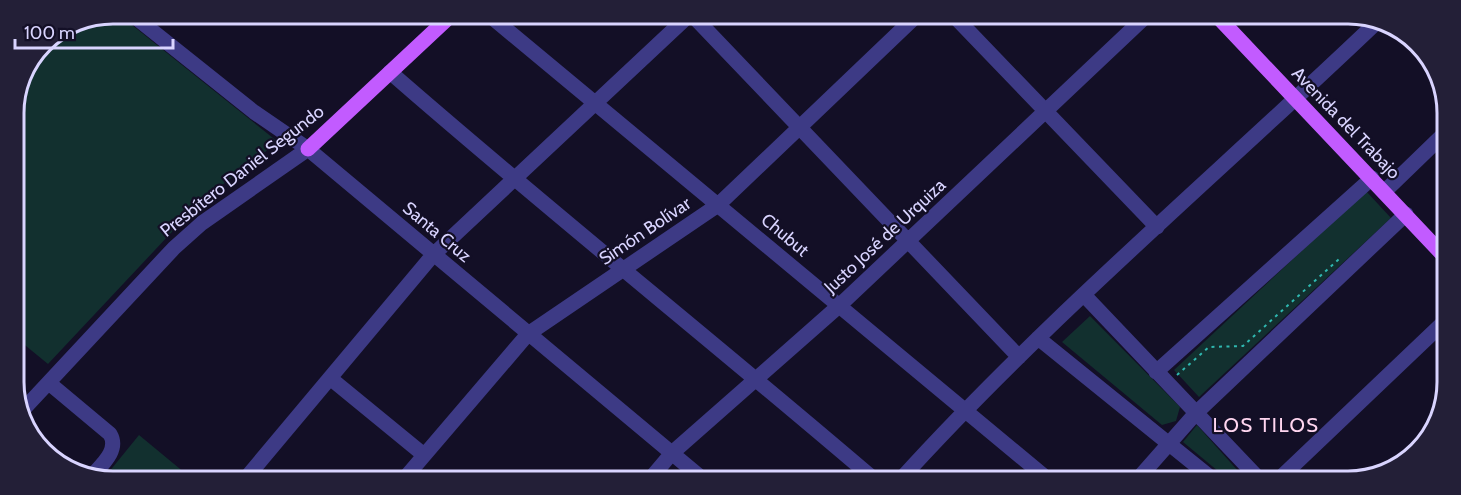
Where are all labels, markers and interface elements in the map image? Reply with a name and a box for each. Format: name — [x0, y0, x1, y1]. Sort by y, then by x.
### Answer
scale bar — [15, 12, 172, 50]
text: 100 m — [24, 22, 75, 44]
street label: Avenida del Trabajo — [1287, 62, 1405, 184]
street label: Presbítero Daniel Segundo — [156, 100, 328, 242]
street label: Justo José de Urquiza — [819, 174, 951, 299]
street label: Simón Bolívar — [595, 192, 695, 270]
street label: Santa Cruz — [398, 197, 476, 267]
street label: Chubut — [757, 209, 813, 261]
district label: LOS TILOS — [1213, 413, 1320, 437]

